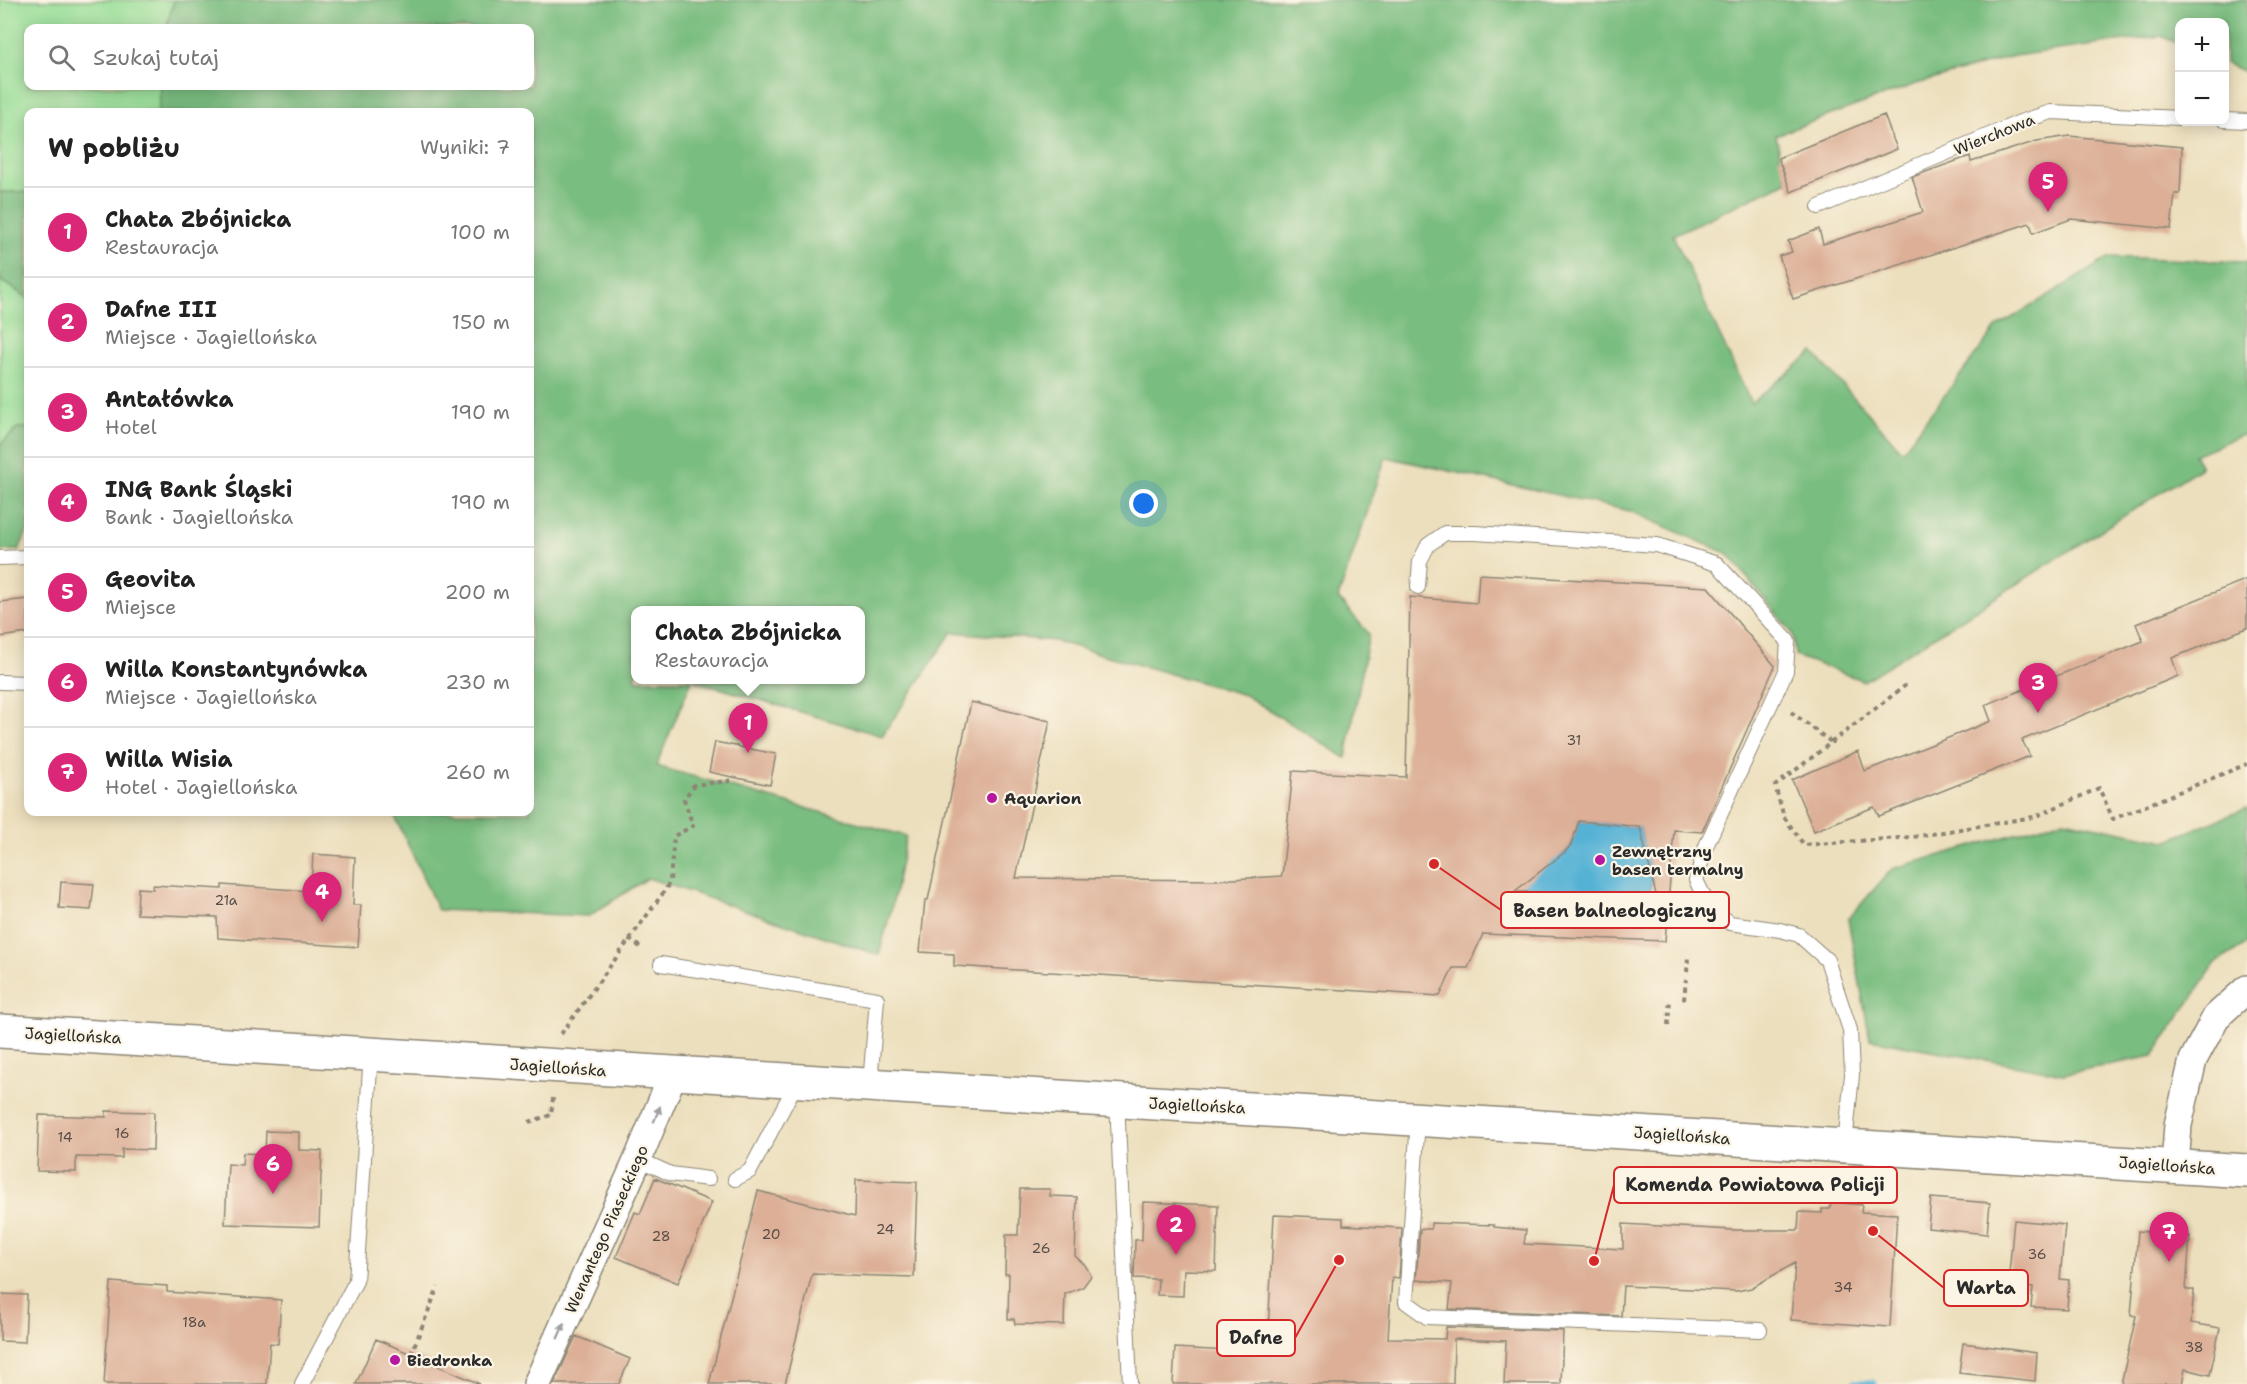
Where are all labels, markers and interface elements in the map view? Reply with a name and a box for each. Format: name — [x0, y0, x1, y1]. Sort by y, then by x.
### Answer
map controls — [2175, 18, 2229, 126]
button: + — [2175, 18, 2229, 72]
search box — [24, 24, 534, 90]
icon: search — [45, 41, 78, 74]
text: Szukaj tutaj — [93, 43, 219, 72]
button: − — [2175, 72, 2229, 126]
street label: Wierchowa — [1951, 109, 2038, 160]
text: W pobliżu — [48, 130, 180, 165]
text: Wyniki: 7 — [420, 134, 510, 160]
pin: 5 — [2028, 162, 2068, 212]
text: Chata Zbójnicka — [105, 205, 291, 234]
text: 1 — [63, 219, 72, 245]
text: 100 m — [450, 219, 510, 245]
text: Restauracja — [105, 234, 219, 260]
text: Dafne III — [105, 295, 217, 324]
text: 2 — [61, 309, 75, 335]
text: 150 m — [452, 309, 510, 335]
text: Miejsce · Jagiellońska — [105, 324, 317, 350]
text: Antałówka — [105, 385, 233, 414]
text: 3 — [61, 399, 75, 425]
text: 190 m — [451, 399, 510, 425]
text: Hotel — [105, 414, 157, 440]
text: ING Bank Śląski — [105, 475, 292, 504]
text: 4 — [61, 489, 75, 515]
text: 190 m — [451, 489, 510, 515]
your location — [1129, 489, 1158, 518]
text: Bank · Jagiellońska — [105, 504, 293, 530]
text: Geovita — [105, 565, 195, 594]
text: 5 — [61, 579, 74, 605]
text: 200 m — [445, 579, 510, 605]
text: Miejsce — [105, 594, 176, 620]
popup — [631, 606, 865, 684]
text: Chata Zbójnicka — [655, 618, 841, 647]
text: Restauracja — [655, 647, 768, 673]
text: Willa Konstantynówka — [105, 655, 367, 684]
pin: 3 — [2018, 664, 2058, 713]
text: 6 — [61, 669, 75, 695]
text: 230 m — [445, 669, 510, 695]
text: Miejsce · Jagiellońska — [105, 684, 317, 710]
pin: 1 — [728, 704, 768, 753]
house number: 31 — [1567, 731, 1581, 749]
text: Willa Wisia — [105, 745, 232, 774]
text: 7 — [61, 759, 75, 785]
text: 260 m — [445, 759, 510, 785]
text: Hotel · Jagiellońska — [105, 774, 297, 800]
place label: Aquarion — [1004, 788, 1082, 809]
marker: Aquarion — [985, 791, 999, 805]
place label: Zewnętrzny basen termalny — [1612, 841, 1743, 880]
marker: Zewnętrzny basen termalny — [1593, 853, 1607, 867]
pin: 4 — [302, 872, 342, 922]
house number: 21a — [214, 891, 238, 909]
callout: Basen balneologiczny — [1501, 892, 1729, 928]
text: Basen balneologiczny — [1513, 899, 1717, 923]
street label: Jagiellońska — [24, 1022, 122, 1049]
street label: Jagiellońska — [509, 1054, 607, 1081]
street label: Jagiellońska — [1148, 1092, 1246, 1119]
one-way arrow — [653, 1105, 662, 1123]
street label: Jagiellońska — [1633, 1122, 1731, 1149]
house number: 16 — [114, 1124, 130, 1142]
house number: 14 — [57, 1128, 73, 1146]
street label: Wenantego Piaseckiego — [560, 1142, 653, 1317]
pin: 6 — [254, 1144, 292, 1194]
street label: Jagiellońska — [2118, 1152, 2216, 1179]
callout: Komenda Powiatowa Policji — [1614, 1167, 1897, 1203]
text: Komenda Powiatowa Policji — [1625, 1173, 1885, 1197]
pin: 2 — [1156, 1206, 1196, 1255]
pin: 7 — [2150, 1212, 2188, 1262]
house number: 24 — [876, 1220, 895, 1238]
house number: 20 — [761, 1225, 781, 1243]
house number: 28 — [651, 1227, 671, 1245]
house number: 26 — [1032, 1239, 1051, 1257]
house number: 36 — [2027, 1245, 2047, 1263]
callout: Warta — [1944, 1270, 2028, 1306]
text: Warta — [1956, 1276, 2017, 1300]
house number: 34 — [1833, 1278, 1853, 1296]
house number: 18a — [182, 1313, 206, 1331]
callout: Dafne — [1217, 1320, 1295, 1356]
one-way arrow — [556, 1321, 566, 1339]
text: Dafne — [1229, 1326, 1283, 1350]
house number: 38 — [2184, 1338, 2204, 1356]
place label: Biedronka — [407, 1350, 492, 1371]
marker: Biedronka — [388, 1353, 402, 1367]

